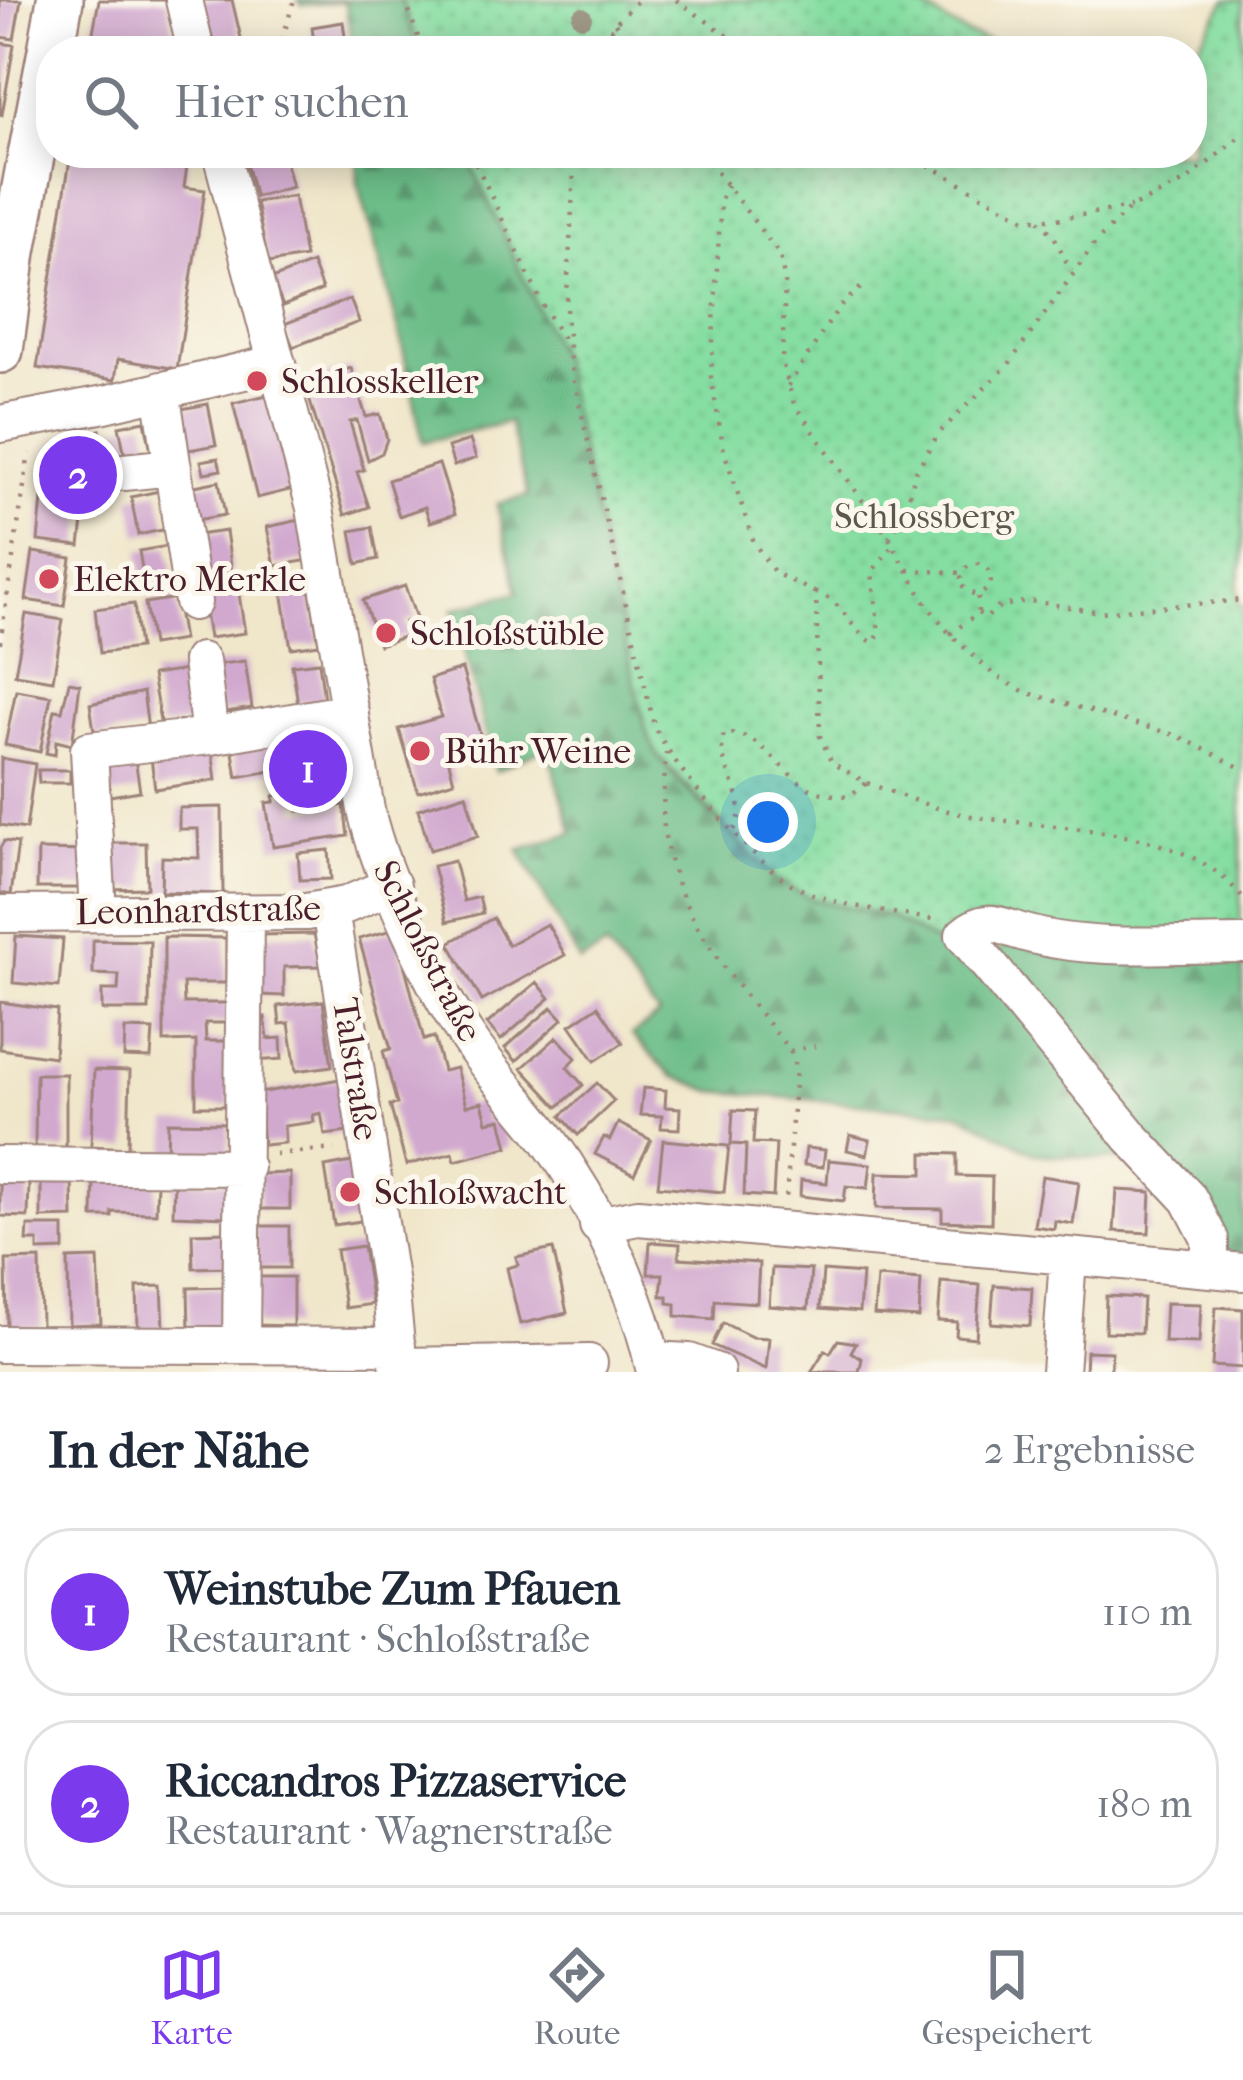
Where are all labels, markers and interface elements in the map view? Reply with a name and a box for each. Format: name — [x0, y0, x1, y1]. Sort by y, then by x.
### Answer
search box — [36, 36, 1207, 168]
icon: search — [78, 69, 144, 135]
text: Hier suchen — [174, 76, 409, 129]
place label: Schlosskeller — [281, 360, 479, 402]
marker: Schlosskeller — [244, 368, 270, 394]
pin: 2 — [39, 430, 117, 520]
park label: Schlossberg — [834, 495, 1015, 537]
place label: Elektro Merkle — [73, 558, 306, 600]
marker: Elektro Merkle — [36, 566, 62, 592]
place label: Schloßstüble — [410, 612, 604, 654]
marker: Schloßstüble — [373, 620, 399, 646]
pin: 1 — [269, 724, 347, 814]
place label: Bühr Weine — [444, 730, 631, 772]
marker: Bühr Weine — [407, 738, 433, 764]
your location — [738, 792, 798, 852]
street label: Schloßstraße — [364, 853, 492, 1049]
street label: Leonhardstraße — [75, 887, 321, 933]
street label: Talstraße — [324, 995, 388, 1143]
place label: Schloßwacht — [374, 1171, 567, 1213]
marker: Schloßwacht — [337, 1179, 363, 1205]
text: In der Nähe — [48, 1420, 309, 1480]
text: 2 Ergebnisse — [984, 1427, 1195, 1473]
text: Weinstube Zum Pfauen — [165, 1563, 620, 1616]
text: 1 — [83, 1589, 97, 1635]
text: 110 m — [1102, 1589, 1192, 1635]
text: Restaurant · Schloßstraße — [165, 1616, 590, 1662]
text: Riccandros Pizzaservice — [165, 1755, 626, 1808]
text: 2 — [80, 1781, 100, 1827]
text: 180 m — [1096, 1781, 1192, 1827]
text: Restaurant · Wagnerstraße — [165, 1808, 613, 1854]
tab: Karte — [151, 1942, 233, 2053]
tab: Route — [534, 1942, 620, 2053]
tab: Gespeichert — [922, 1942, 1092, 2053]

